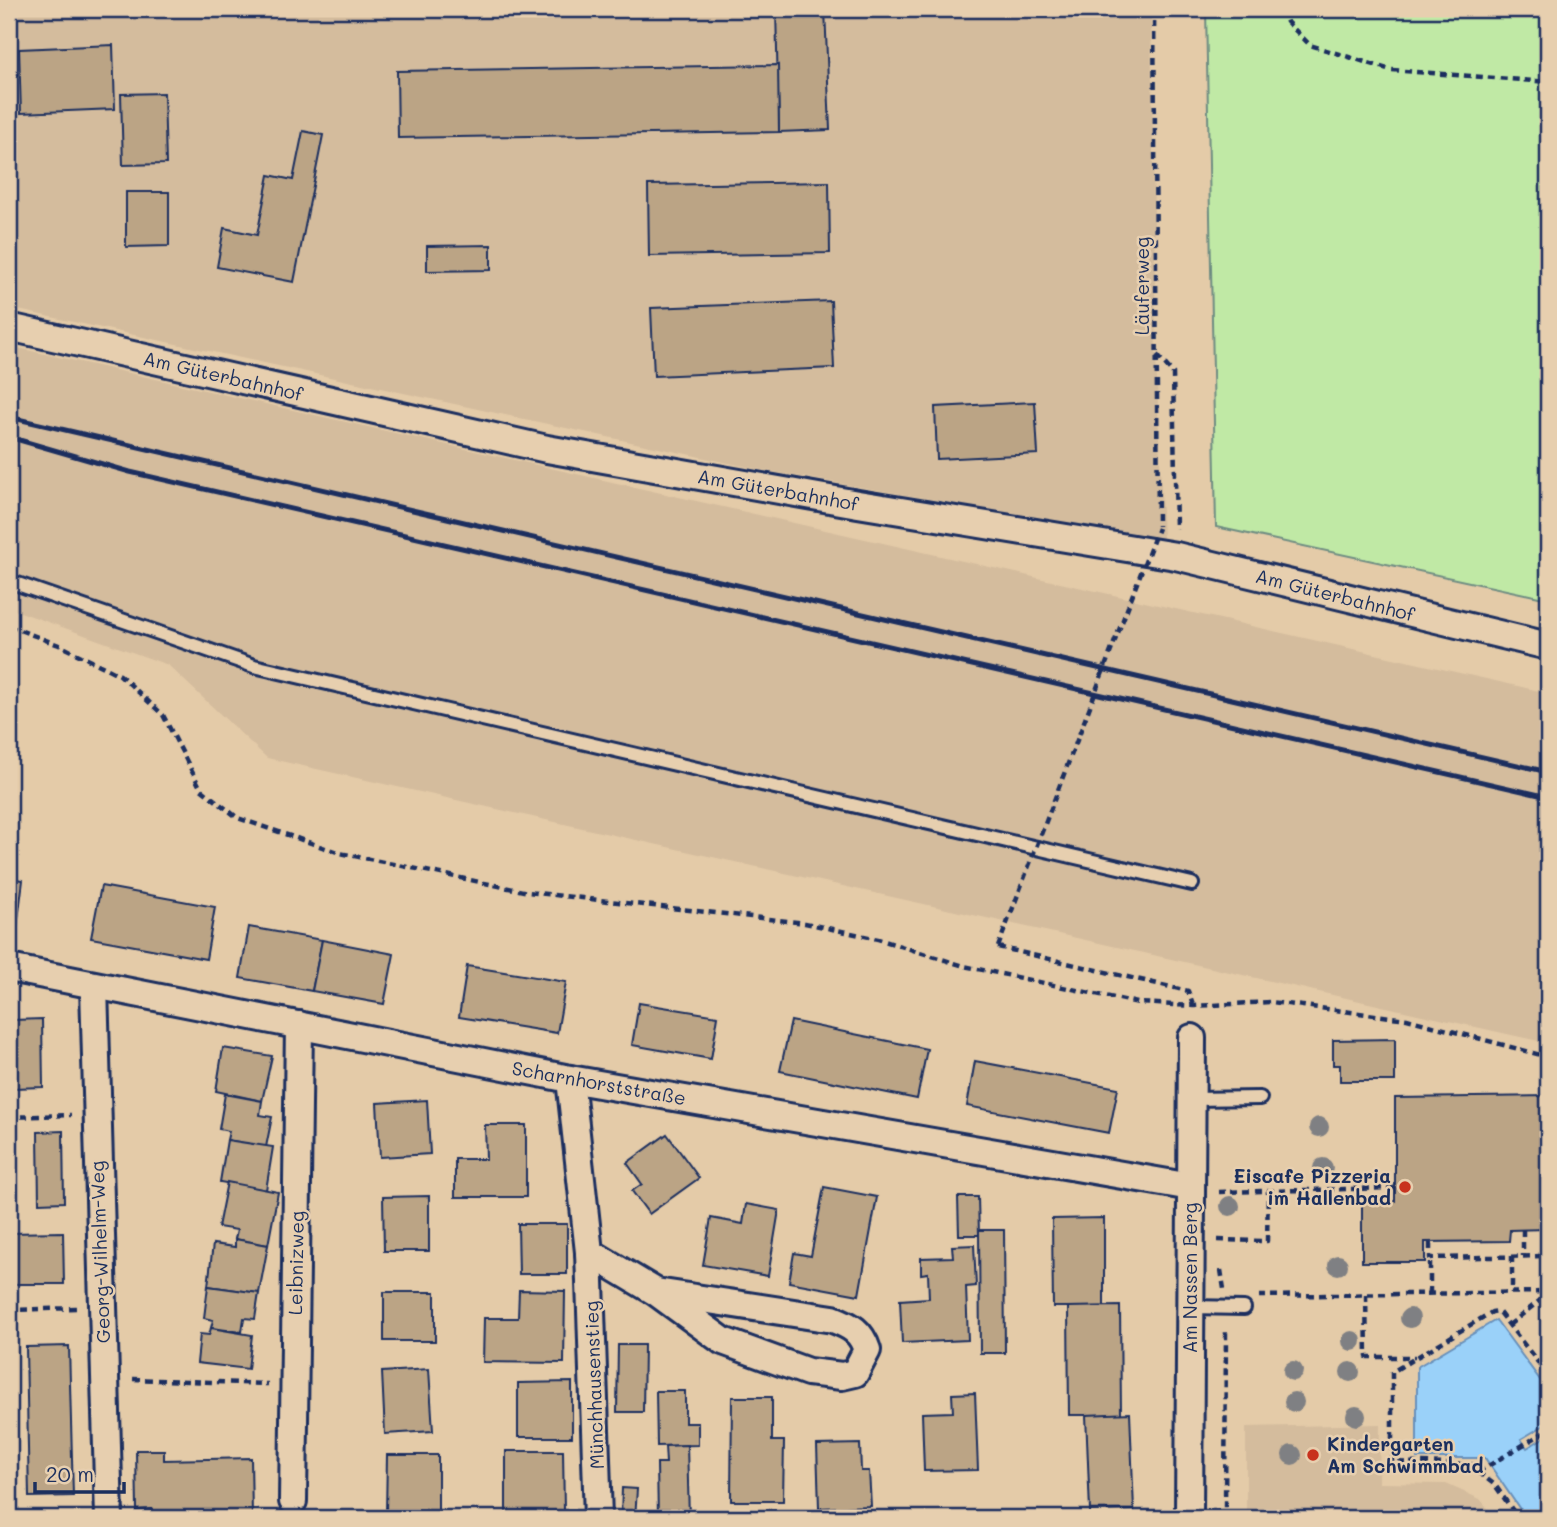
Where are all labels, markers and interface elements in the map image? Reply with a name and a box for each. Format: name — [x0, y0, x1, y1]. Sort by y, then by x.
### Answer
street label: Läuferweg — [1129, 237, 1154, 335]
street label: Am Güterbahnhof — [141, 345, 306, 406]
street label: Am Güterbahnhof — [696, 463, 861, 516]
street label: Am Güterbahnhof — [1253, 563, 1418, 627]
street label: Scharnhorststraße — [510, 1055, 688, 1110]
street label: Georg-Wilhelm-Weg — [84, 1160, 115, 1344]
place label: Eiscafe Pizzeria im Hallenbad — [1233, 1163, 1391, 1210]
marker: Eiscafe Pizzeria im Hallenbad — [1397, 1179, 1413, 1195]
street label: Am Nassen Berg — [1177, 1202, 1202, 1354]
street label: Leibnizweg — [282, 1211, 309, 1315]
street label: Münchhausenstieg — [578, 1300, 609, 1470]
place label: Kindergarten Am Schwimmbad — [1327, 1431, 1483, 1478]
marker: Kindergarten Am Schwimmbad — [1305, 1447, 1321, 1463]
scale bar — [35, 1450, 124, 1494]
text: 20 m — [46, 1460, 94, 1487]

